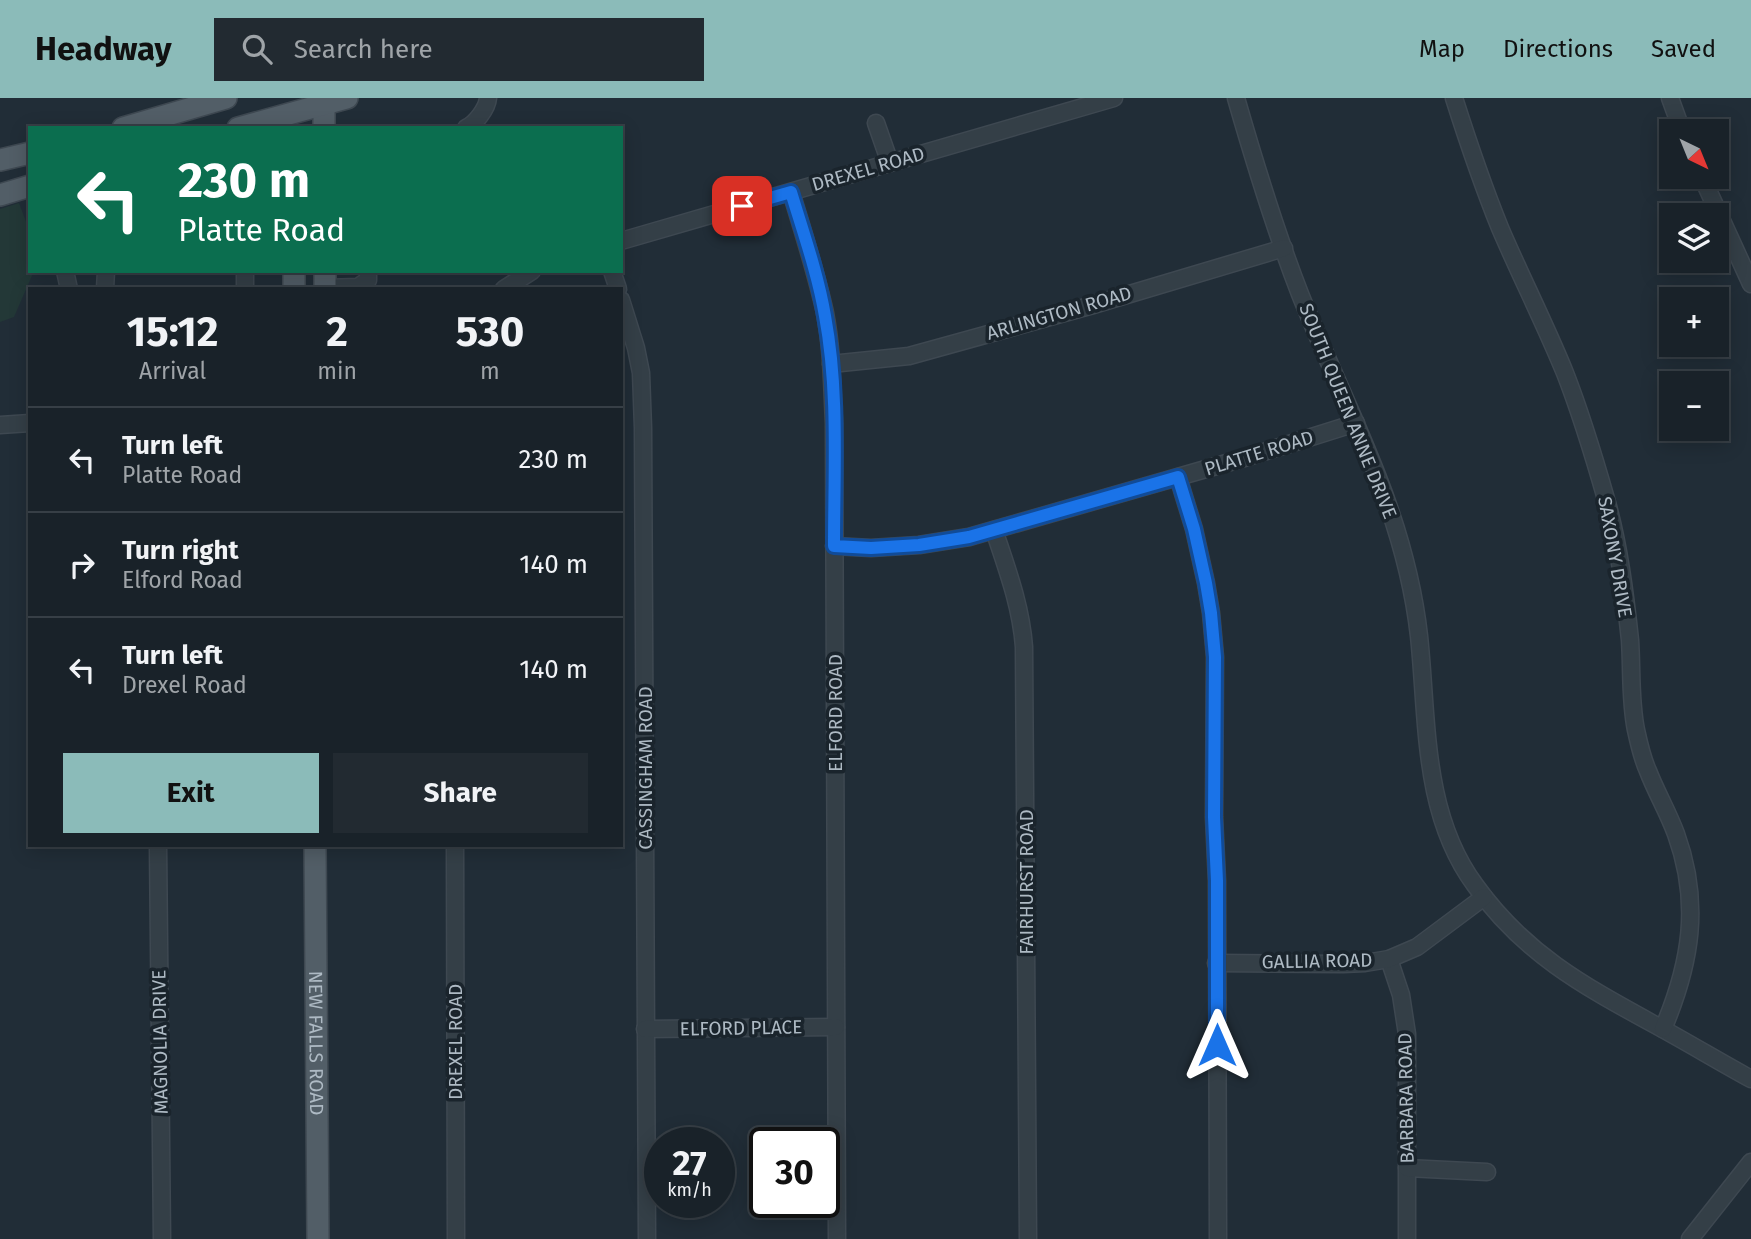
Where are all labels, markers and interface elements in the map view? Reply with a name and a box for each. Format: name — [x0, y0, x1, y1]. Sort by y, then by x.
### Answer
search box — [214, 18, 704, 81]
text: Headway — [35, 29, 172, 69]
icon: search — [238, 30, 276, 68]
text: Search here — [294, 34, 433, 65]
text: Map — [1419, 35, 1465, 63]
text: Directions — [1503, 35, 1613, 63]
text: Saved — [1651, 35, 1716, 63]
north arrow — [1659, 119, 1729, 189]
map controls — [1659, 119, 1729, 441]
street label: DREXEL ROAD — [809, 142, 927, 196]
text: 230 m — [178, 151, 310, 210]
icon: left — [63, 154, 154, 245]
pin — [712, 176, 772, 236]
icon: arrive — [723, 187, 761, 225]
button: layers — [1659, 203, 1729, 273]
text: Platte Road — [178, 211, 345, 249]
street label: ARLINGTON ROAD — [984, 281, 1134, 345]
button: + — [1659, 287, 1729, 357]
street label: SOUTH QUEEN ANNE DRIVE — [1294, 300, 1402, 522]
text: 15:12 — [127, 307, 219, 357]
text: 2 — [326, 307, 348, 357]
text: 530 — [456, 307, 524, 357]
text: Arrival — [139, 357, 206, 385]
text: min — [317, 357, 357, 385]
text: m — [480, 357, 500, 385]
button: − — [1659, 371, 1729, 441]
street label: PLATTE ROAD — [1202, 426, 1316, 480]
text: Turn left — [122, 430, 223, 461]
icon: left — [63, 441, 101, 479]
text: 230 m — [519, 444, 588, 475]
text: Platte Road — [122, 461, 242, 489]
street label: SAXONY DRIVE — [1593, 495, 1637, 619]
text: Turn right — [122, 535, 239, 566]
icon: right — [63, 546, 101, 584]
text: 140 m — [519, 549, 588, 580]
text: Elford Road — [122, 566, 243, 594]
text: Turn left — [122, 640, 223, 671]
icon: left — [63, 651, 101, 689]
text: 140 m — [519, 654, 588, 685]
street label: ELFORD ROAD — [824, 654, 847, 772]
text: Drexel Road — [122, 671, 247, 699]
street label: CASSINGHAM ROAD — [634, 686, 657, 850]
button: Exit — [63, 753, 319, 833]
button: Share — [333, 753, 588, 833]
street label: FAIRHURST ROAD — [1015, 809, 1038, 955]
street label: GALLIA ROAD — [1261, 949, 1373, 973]
street label: MAGNOLIA DRIVE — [147, 969, 173, 1115]
street label: NEW FALLS ROAD — [304, 971, 329, 1115]
street label: DREXEL ROAD — [444, 984, 467, 1100]
position arrow — [1180, 1008, 1254, 1082]
street label: ELFORD PLACE — [680, 1015, 802, 1041]
street label: BARBARA ROAD — [1393, 1032, 1419, 1164]
speed limit sign: 30 — [749, 1127, 840, 1218]
text: 27 — [672, 1142, 707, 1184]
text: km/h — [667, 1179, 712, 1201]

